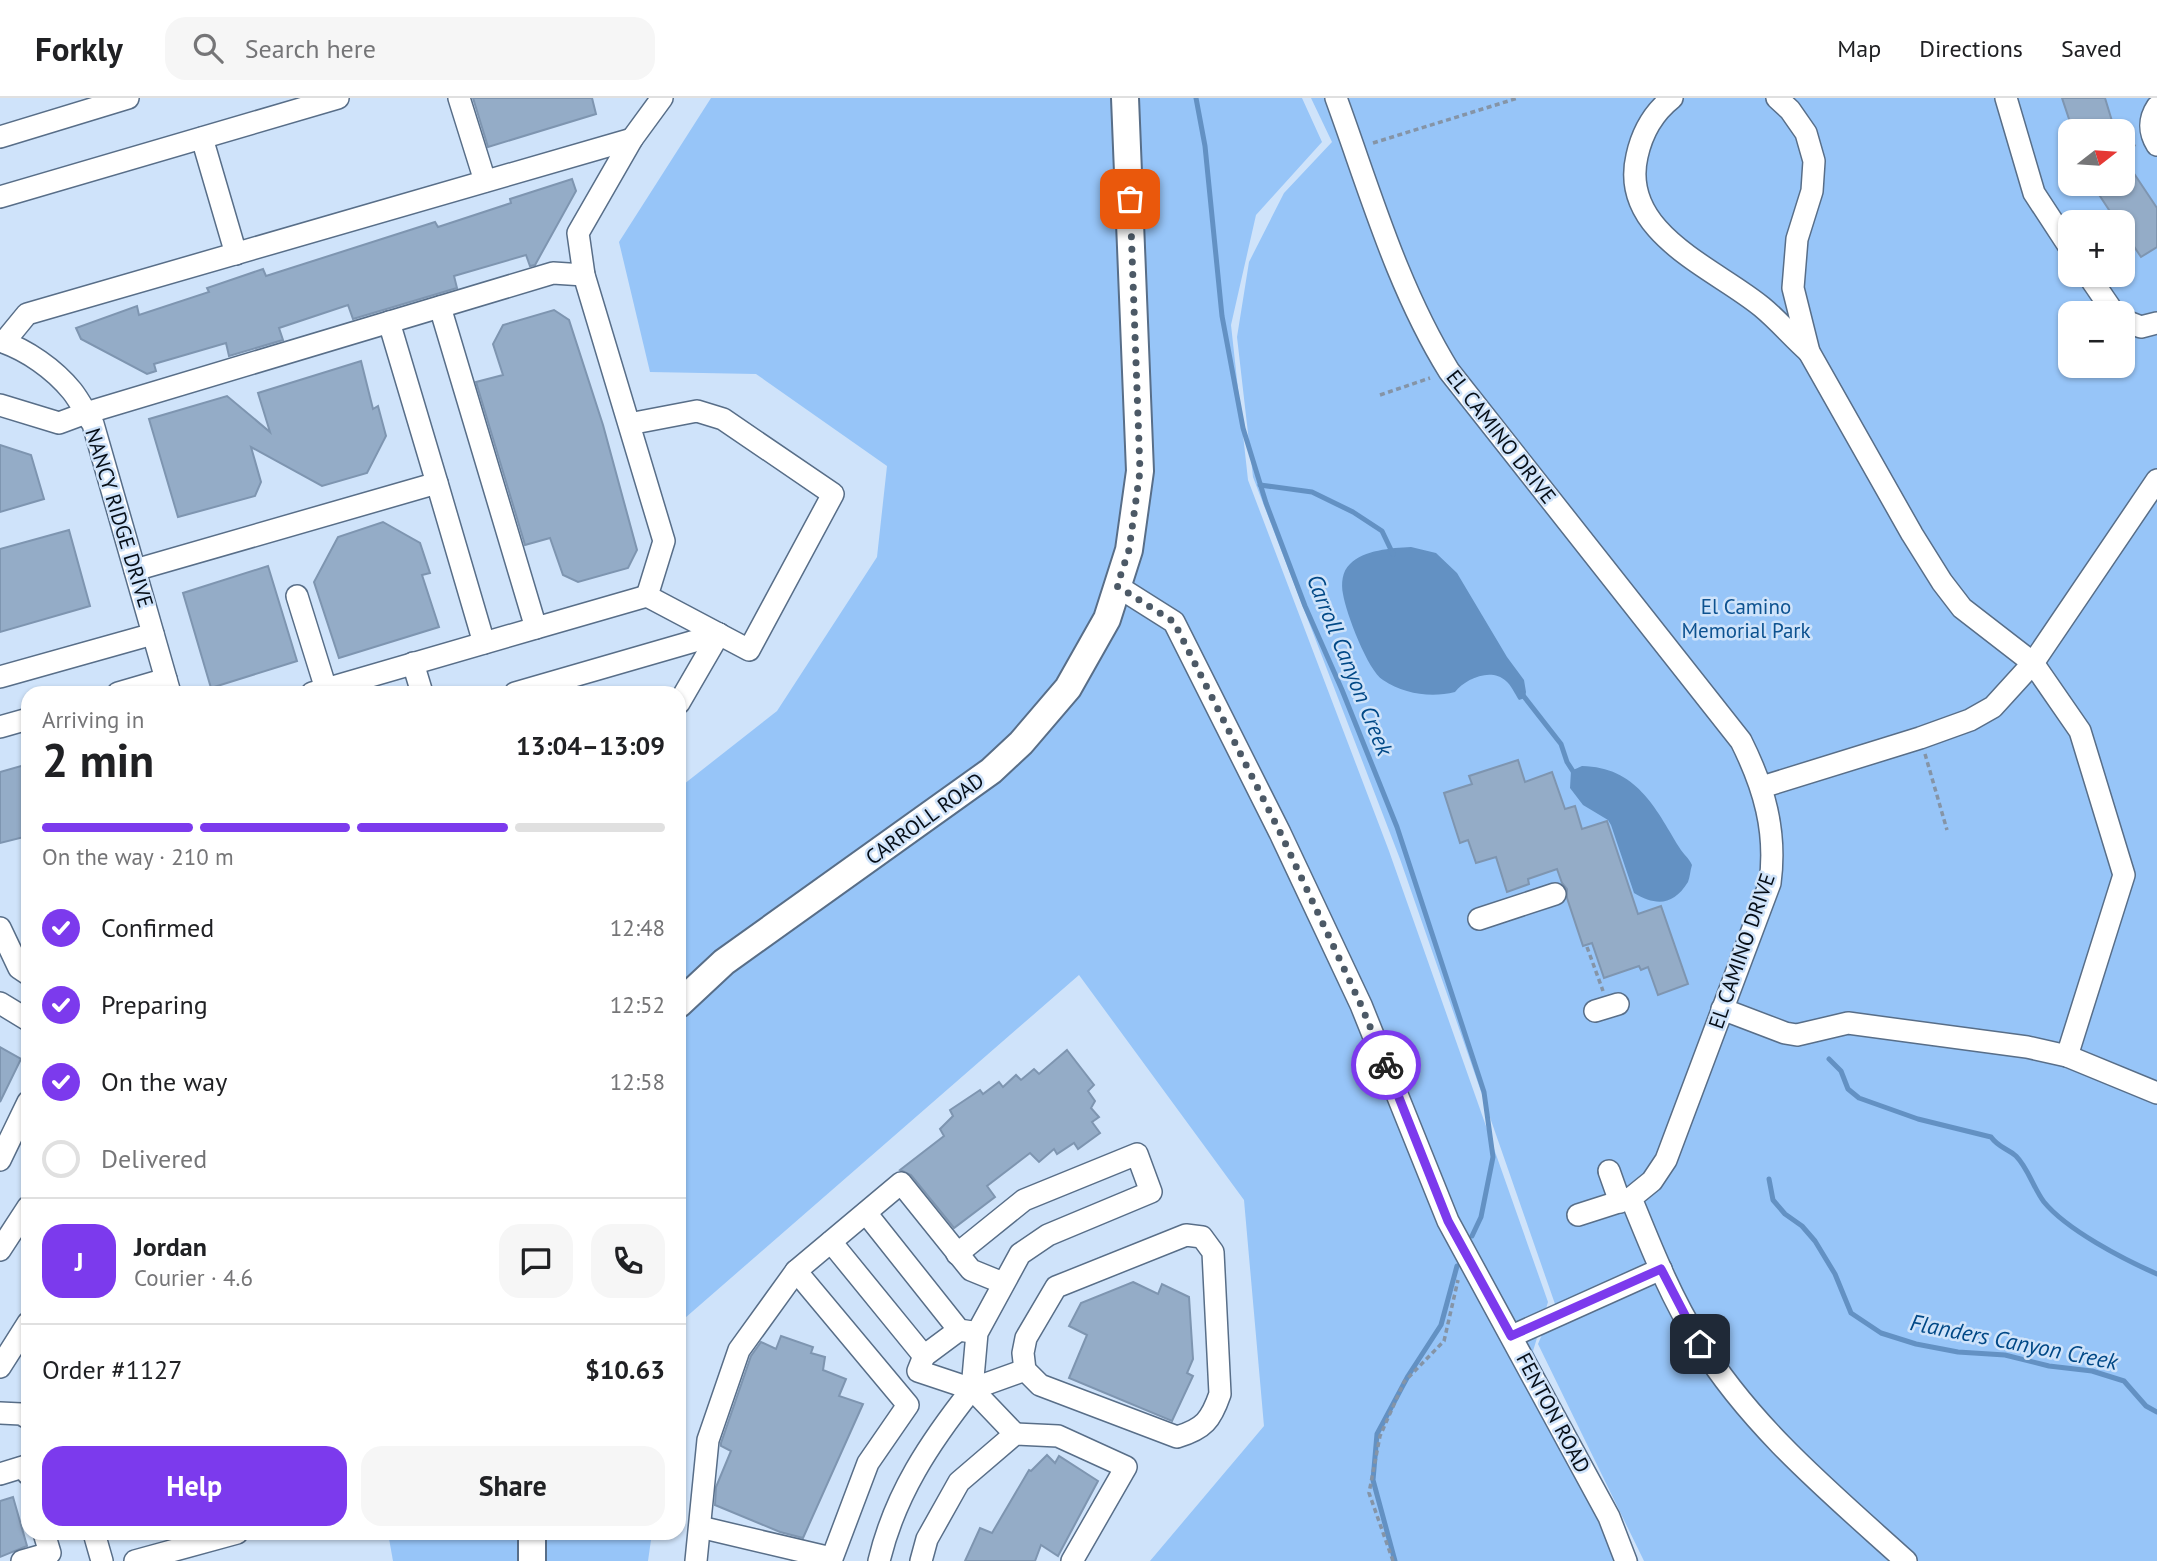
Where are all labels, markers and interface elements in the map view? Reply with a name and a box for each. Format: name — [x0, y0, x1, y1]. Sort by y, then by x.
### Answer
search box — [165, 17, 655, 80]
text: Forkly — [35, 27, 123, 70]
icon: search — [189, 29, 227, 67]
text: Search here — [245, 32, 376, 65]
text: Map — [1837, 33, 1881, 64]
text: Directions — [1919, 33, 2023, 64]
text: Saved — [2061, 33, 2122, 64]
north arrow — [2058, 119, 2135, 196]
map controls — [2058, 119, 2135, 378]
pin — [1100, 169, 1160, 229]
icon: bag — [1111, 180, 1149, 218]
button: + — [2058, 210, 2135, 287]
button: − — [2058, 301, 2135, 378]
street label: EL CAMINO DRIVE — [1441, 364, 1562, 509]
street label: NANCY RIDGE DRIVE — [79, 425, 160, 611]
water label: Carroll Canyon Creek — [1301, 570, 1401, 761]
park label: El Camino Memorial Park — [1681, 593, 1811, 644]
text: Arriving in — [42, 705, 144, 734]
text: 13:04–13:09 — [516, 729, 665, 762]
text: 2 min — [42, 730, 154, 790]
street label: CARROLL ROAD — [860, 767, 989, 871]
text: On the way · 210 m — [42, 842, 234, 871]
street label: EL CAMINO DRIVE — [1702, 869, 1781, 1032]
icon: check — [42, 909, 80, 947]
text: Confirmed — [101, 911, 214, 944]
text: 12:48 — [610, 913, 665, 942]
icon: check — [42, 986, 80, 1024]
text: Preparing — [101, 988, 208, 1021]
text: 12:52 — [610, 990, 665, 1019]
courier — [1351, 1030, 1421, 1100]
icon: bike — [1367, 1046, 1405, 1084]
icon: check — [42, 1063, 80, 1101]
text: On the way — [101, 1065, 227, 1098]
text: 12:58 — [610, 1067, 665, 1096]
text: Delivered — [101, 1142, 207, 1175]
button: chat — [499, 1224, 573, 1298]
button: phone — [591, 1224, 665, 1298]
text: Jordan — [134, 1230, 207, 1263]
text: J — [75, 1245, 83, 1278]
text: Courier · 4.6 — [134, 1263, 253, 1292]
water label: Flanders Canyon Creek — [1908, 1307, 2122, 1376]
pin — [1670, 1314, 1730, 1374]
icon: home — [1681, 1325, 1719, 1363]
street label: FENTON ROAD — [1510, 1348, 1596, 1478]
text: Order #1127 — [42, 1353, 182, 1386]
text: $10.63 — [585, 1353, 665, 1386]
button: Help — [42, 1446, 347, 1526]
button: Share — [361, 1446, 665, 1526]

